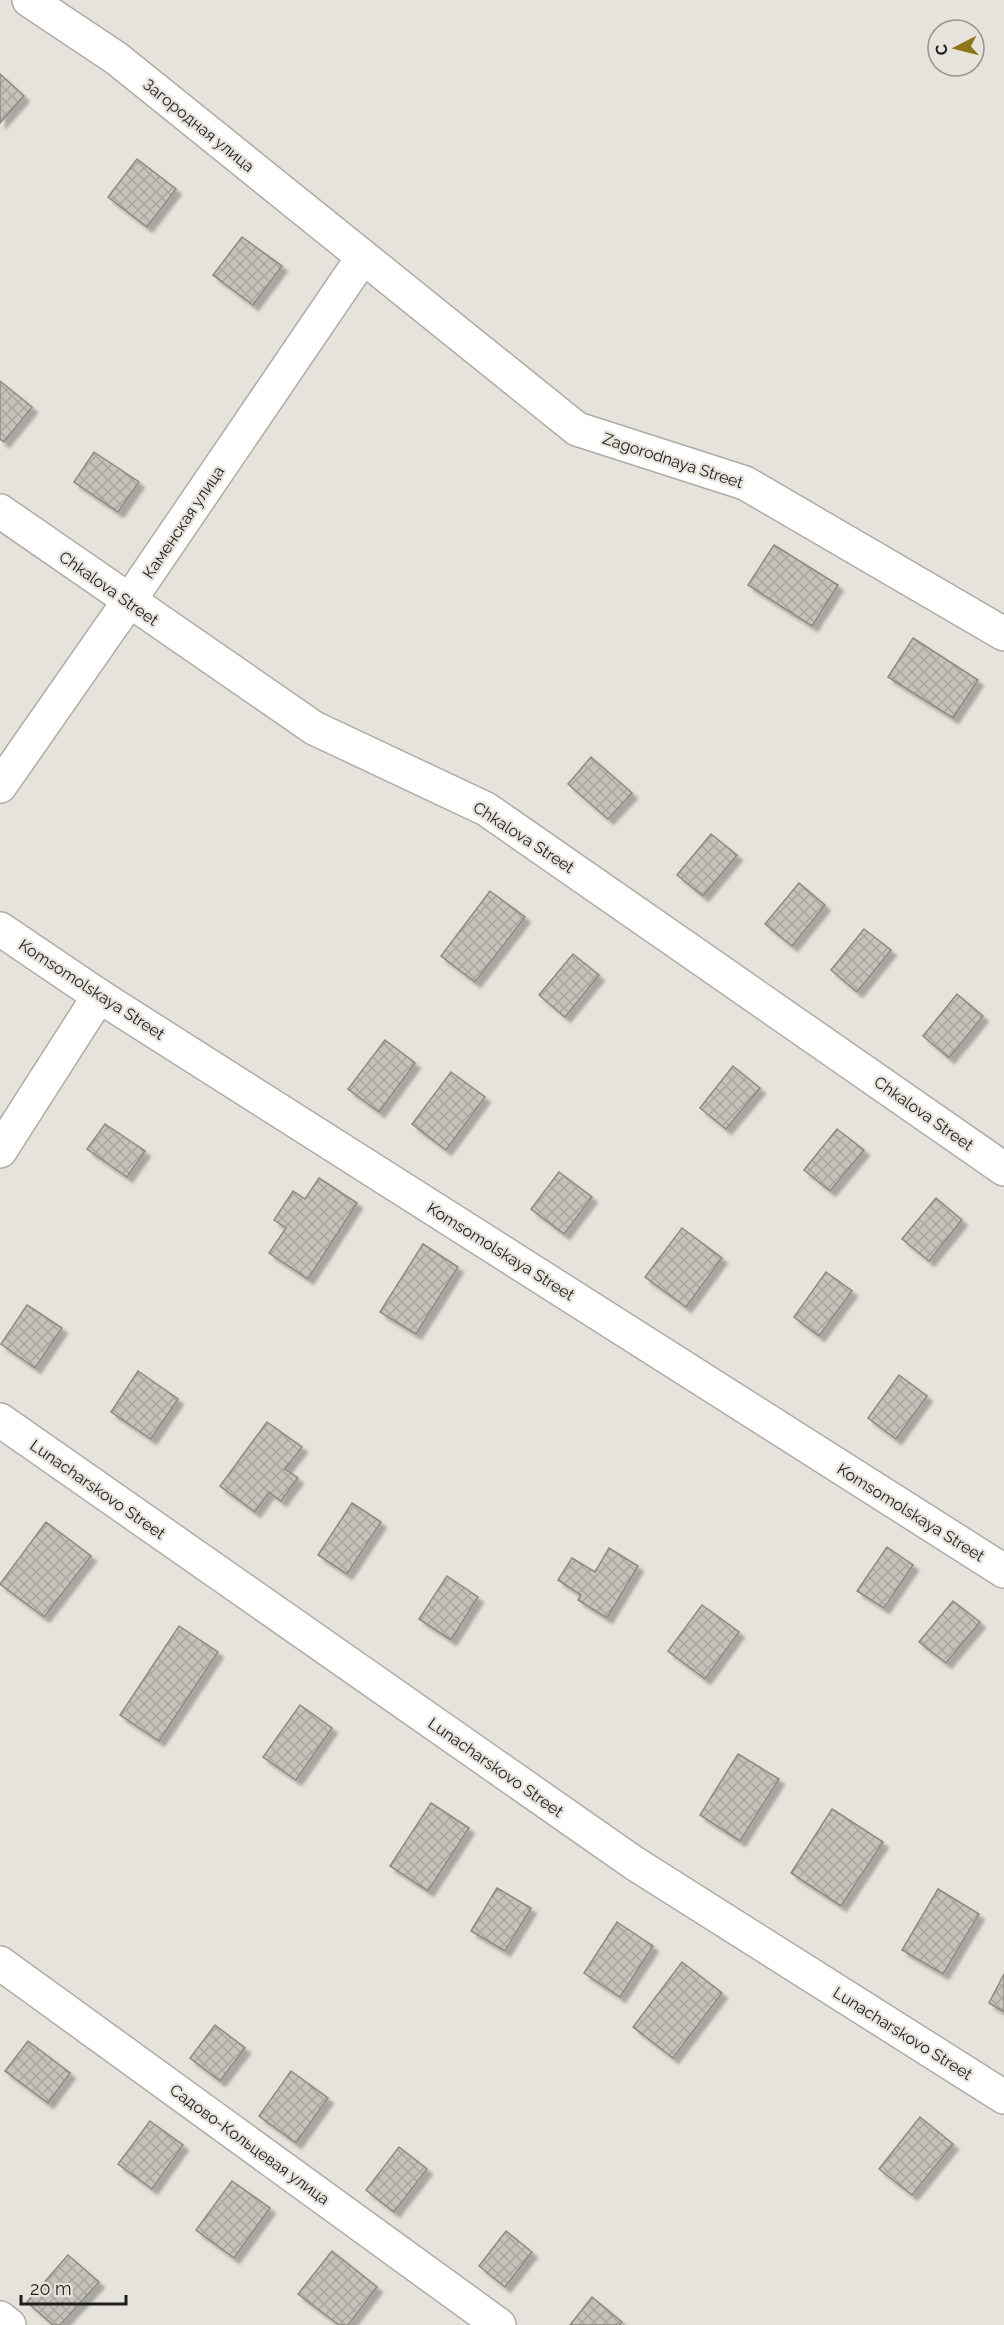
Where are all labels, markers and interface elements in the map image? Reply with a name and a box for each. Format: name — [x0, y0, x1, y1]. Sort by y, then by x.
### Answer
north arrow — [926, 18, 986, 78]
text: С — [932, 43, 952, 56]
street label: Загородная улица — [139, 75, 258, 176]
street label: Zagorodnaya Street — [600, 429, 746, 492]
street label: Каменская улица — [139, 462, 228, 582]
street label: Chkalova Street — [56, 547, 162, 630]
street label: Chkalova Street — [470, 798, 578, 877]
street label: Komsomolskaya Street — [15, 935, 169, 1044]
street label: Chkalova Street — [871, 1072, 977, 1155]
street label: Komsomolskaya Street — [424, 1198, 578, 1305]
street label: Lunacharskovo Street — [27, 1436, 169, 1544]
street label: Komsomolskaya Street — [834, 1459, 988, 1566]
street label: Lunacharskovo Street — [425, 1714, 567, 1822]
street label: Lunacharskovo Street — [830, 1983, 976, 2084]
street label: Садово-Кольцевая улица — [166, 2080, 333, 2209]
scale bar — [21, 2268, 126, 2306]
text: 20 m — [30, 2278, 72, 2299]

